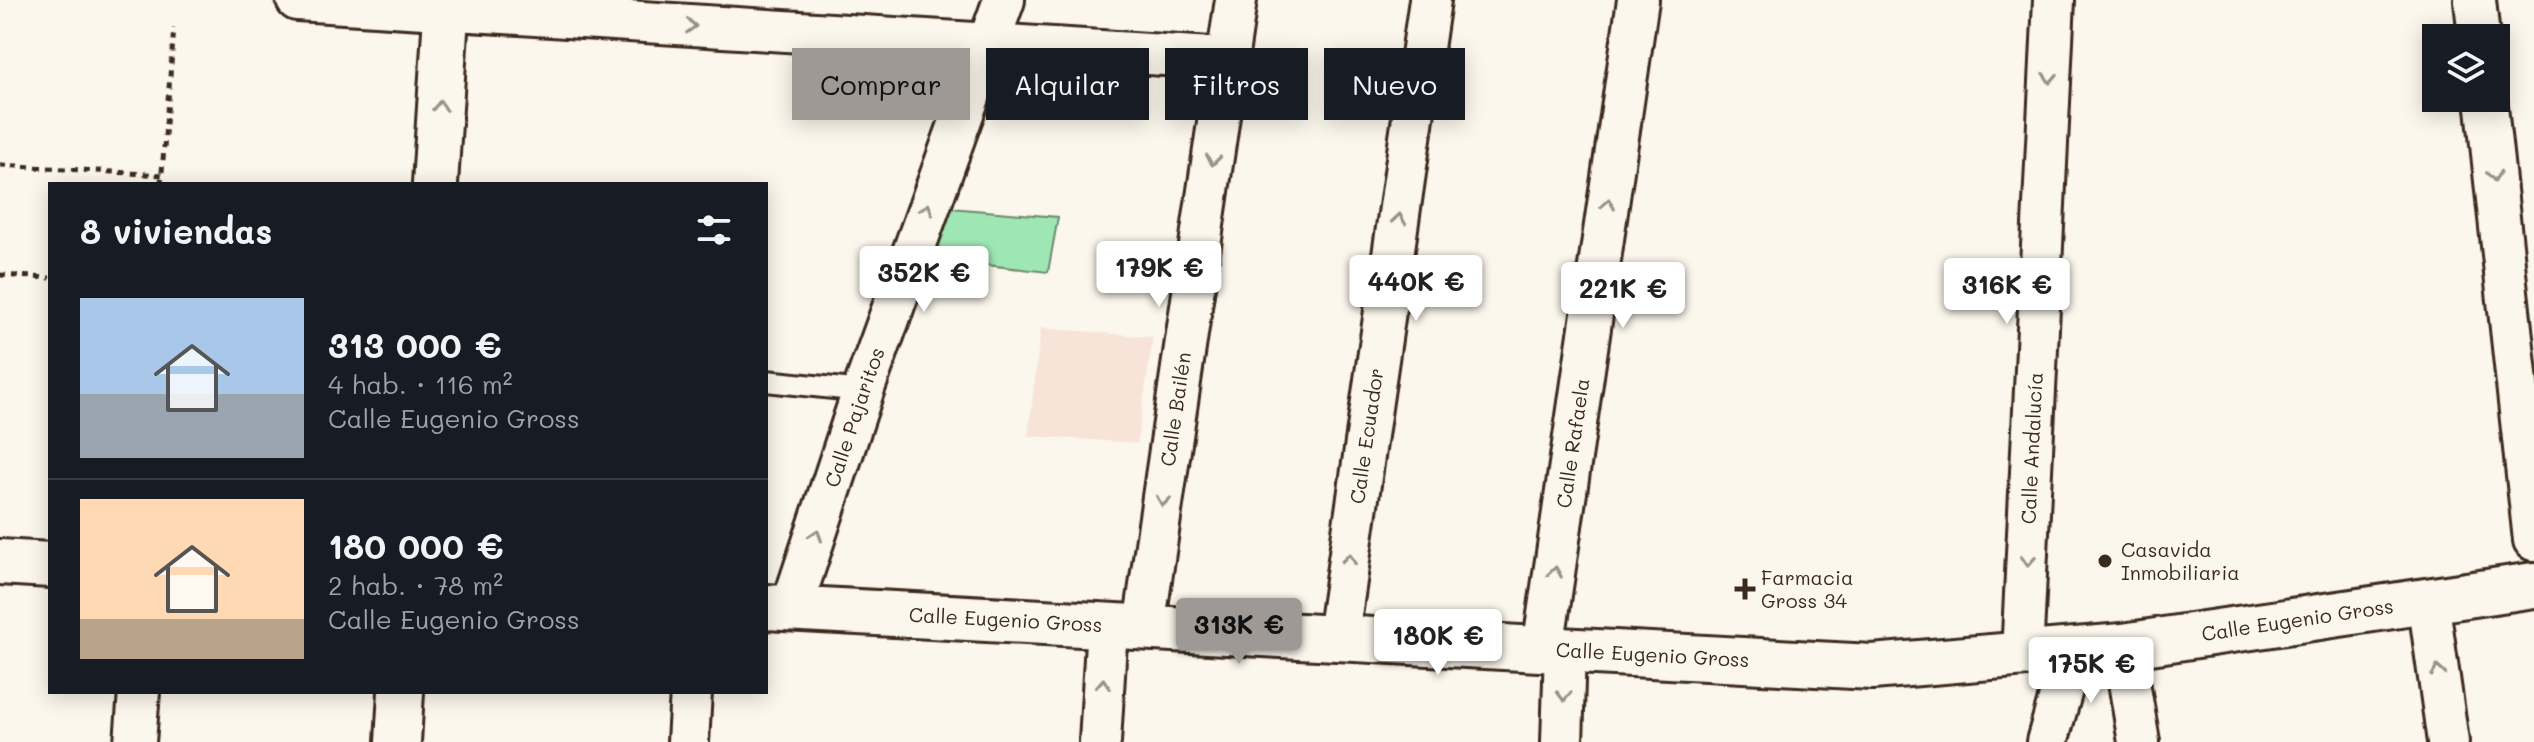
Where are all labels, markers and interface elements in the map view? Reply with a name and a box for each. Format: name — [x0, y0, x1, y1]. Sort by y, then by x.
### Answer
one-way arrow — [685, 17, 698, 34]
map controls — [2422, 24, 2510, 112]
button: layers — [2422, 24, 2510, 112]
chip: Comprar — [792, 48, 970, 120]
chip: Alquilar — [986, 48, 1149, 120]
chip: Filtros — [1165, 48, 1308, 120]
chip: Nuevo — [1324, 48, 1465, 120]
one-way arrow — [2042, 72, 2059, 85]
one-way arrow — [431, 99, 448, 112]
one-way arrow — [1205, 154, 1222, 167]
one-way arrow — [2486, 169, 2503, 182]
one-way arrow — [1599, 197, 1616, 211]
one-way arrow — [917, 203, 934, 217]
text: 8 viviendas — [80, 208, 272, 253]
icon: filters — [692, 208, 736, 252]
one-way arrow — [1390, 212, 1407, 226]
pin: 179K € — [1094, 241, 1224, 309]
pin: 352K € — [859, 246, 989, 314]
text: 179K € — [1114, 250, 1204, 284]
text: 352K € — [878, 255, 970, 289]
pin: 440K € — [1351, 255, 1481, 323]
pin: 316K € — [1942, 258, 2072, 326]
pin: 221K € — [1558, 262, 1688, 330]
text: 440K € — [1367, 264, 1465, 298]
text: 316K € — [1962, 267, 2052, 301]
text: 221K € — [1579, 271, 1667, 305]
text: 313 000 € — [328, 322, 502, 367]
icon: home — [144, 330, 240, 426]
street label: Calle Pajaritos — [818, 343, 890, 490]
street label: Calle Bailén — [1154, 350, 1196, 468]
street label: Calle Ecuador — [1343, 366, 1389, 506]
text: 4 hab. · 116 m² — [328, 367, 513, 401]
street label: Calle Andalucía — [2014, 372, 2048, 525]
street label: Calle Rafaela — [1550, 376, 1594, 510]
text: Calle Eugenio Gross — [328, 401, 580, 435]
one-way arrow — [1155, 494, 1172, 508]
text: 180 000 € — [328, 523, 504, 568]
one-way arrow — [806, 528, 822, 542]
icon: home — [144, 531, 240, 627]
place label: Casavida Inmobiliaria — [2121, 536, 2240, 585]
one-way arrow — [1340, 552, 1357, 566]
marker: Casavida Inmobiliaria — [2096, 552, 2114, 570]
one-way arrow — [2020, 555, 2037, 568]
place label: Farmacia Gross 34 — [1761, 564, 1853, 613]
one-way arrow — [1546, 566, 1563, 579]
text: 2 hab. · 78 m² — [328, 568, 503, 602]
marker: Farmacia Gross 34 — [1736, 580, 1754, 598]
street label: Calle Eugenio Gross — [2200, 592, 2395, 646]
pin: 313K € — [1174, 598, 1304, 666]
street label: Calle Eugenio Gross — [908, 601, 1103, 637]
text: Calle Eugenio Gross — [328, 602, 580, 636]
text: 313K € — [1194, 607, 1284, 641]
pin: 180K € — [1373, 609, 1503, 677]
text: 180K € — [1392, 618, 1484, 652]
street label: Calle Eugenio Gross — [1555, 636, 1750, 672]
pin: 175K € — [2026, 637, 2156, 705]
text: 175K € — [2047, 646, 2135, 680]
one-way arrow — [2430, 664, 2447, 678]
one-way arrow — [1094, 677, 1111, 690]
one-way arrow — [1555, 690, 1572, 703]

